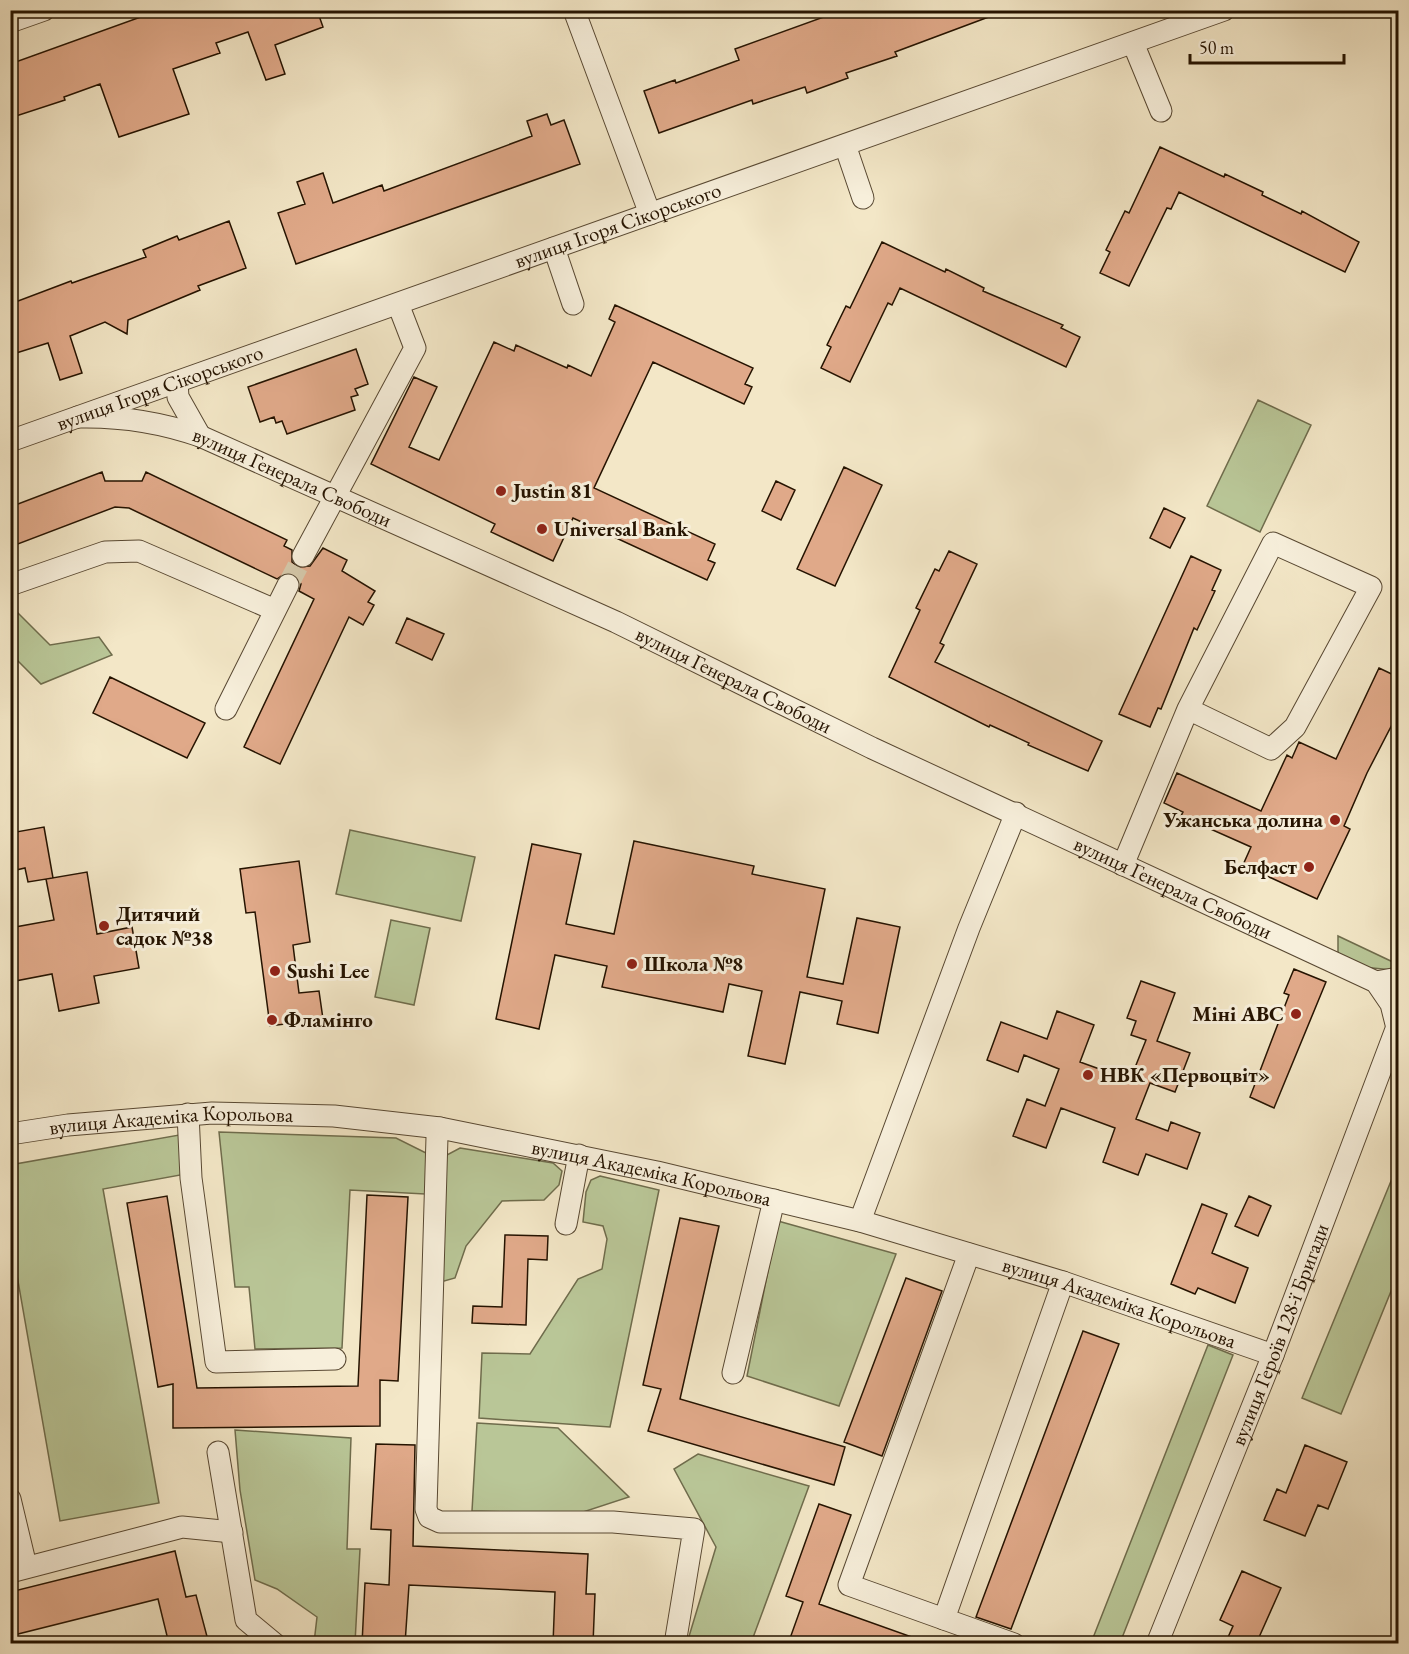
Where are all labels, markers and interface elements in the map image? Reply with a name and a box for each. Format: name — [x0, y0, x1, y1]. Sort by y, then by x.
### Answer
scale bar — [1190, 27, 1344, 65]
text: 50 m — [1199, 36, 1234, 59]
street label: вулиця Ігоря Сікорського — [511, 176, 725, 274]
street label: вулиця Ігоря Сікорського — [53, 338, 267, 436]
street label: вулиця Генерала Свободи — [189, 421, 396, 533]
place label: Justin 81 — [511, 477, 593, 504]
marker: Justin 81 — [494, 484, 508, 498]
place label: Universal Bank — [554, 515, 689, 542]
marker: Universal Bank — [535, 522, 549, 536]
street label: вулиця Генерала Свободи — [631, 620, 837, 739]
place label: Ужанська долина — [1162, 806, 1324, 833]
marker: Ужанська долина — [1328, 813, 1342, 827]
street label: вулиця Генерала Свободи — [1070, 830, 1277, 945]
place label: Белфаст — [1224, 853, 1298, 880]
marker: Белфаст — [1302, 860, 1316, 874]
place label: Дитячий садок №38 — [116, 900, 213, 951]
marker: Дитячий садок №38 — [97, 919, 111, 933]
place label: Школа №8 — [644, 950, 743, 977]
place label: Sushi Lee — [287, 957, 370, 984]
marker: Школа №8 — [625, 957, 639, 971]
marker: Sushi Lee — [268, 964, 282, 978]
place label: Міні ABC — [1192, 1000, 1284, 1027]
place label: Фламінго — [284, 1006, 373, 1033]
marker: Міні ABC — [1289, 1007, 1303, 1021]
marker: Фламінго — [265, 1013, 279, 1027]
place label: НВК «Первоцвіт» — [1100, 1061, 1270, 1088]
marker: НВК «Первоцвіт» — [1081, 1068, 1095, 1082]
street label: вулиця Академіка Корольова — [47, 1099, 294, 1141]
street label: вулиця Академіка Корольова — [529, 1133, 775, 1212]
street label: вулиця Героїв 128-ї Бригади — [1224, 1220, 1334, 1449]
street label: вулиця Академіка Корольова — [999, 1251, 1240, 1354]

